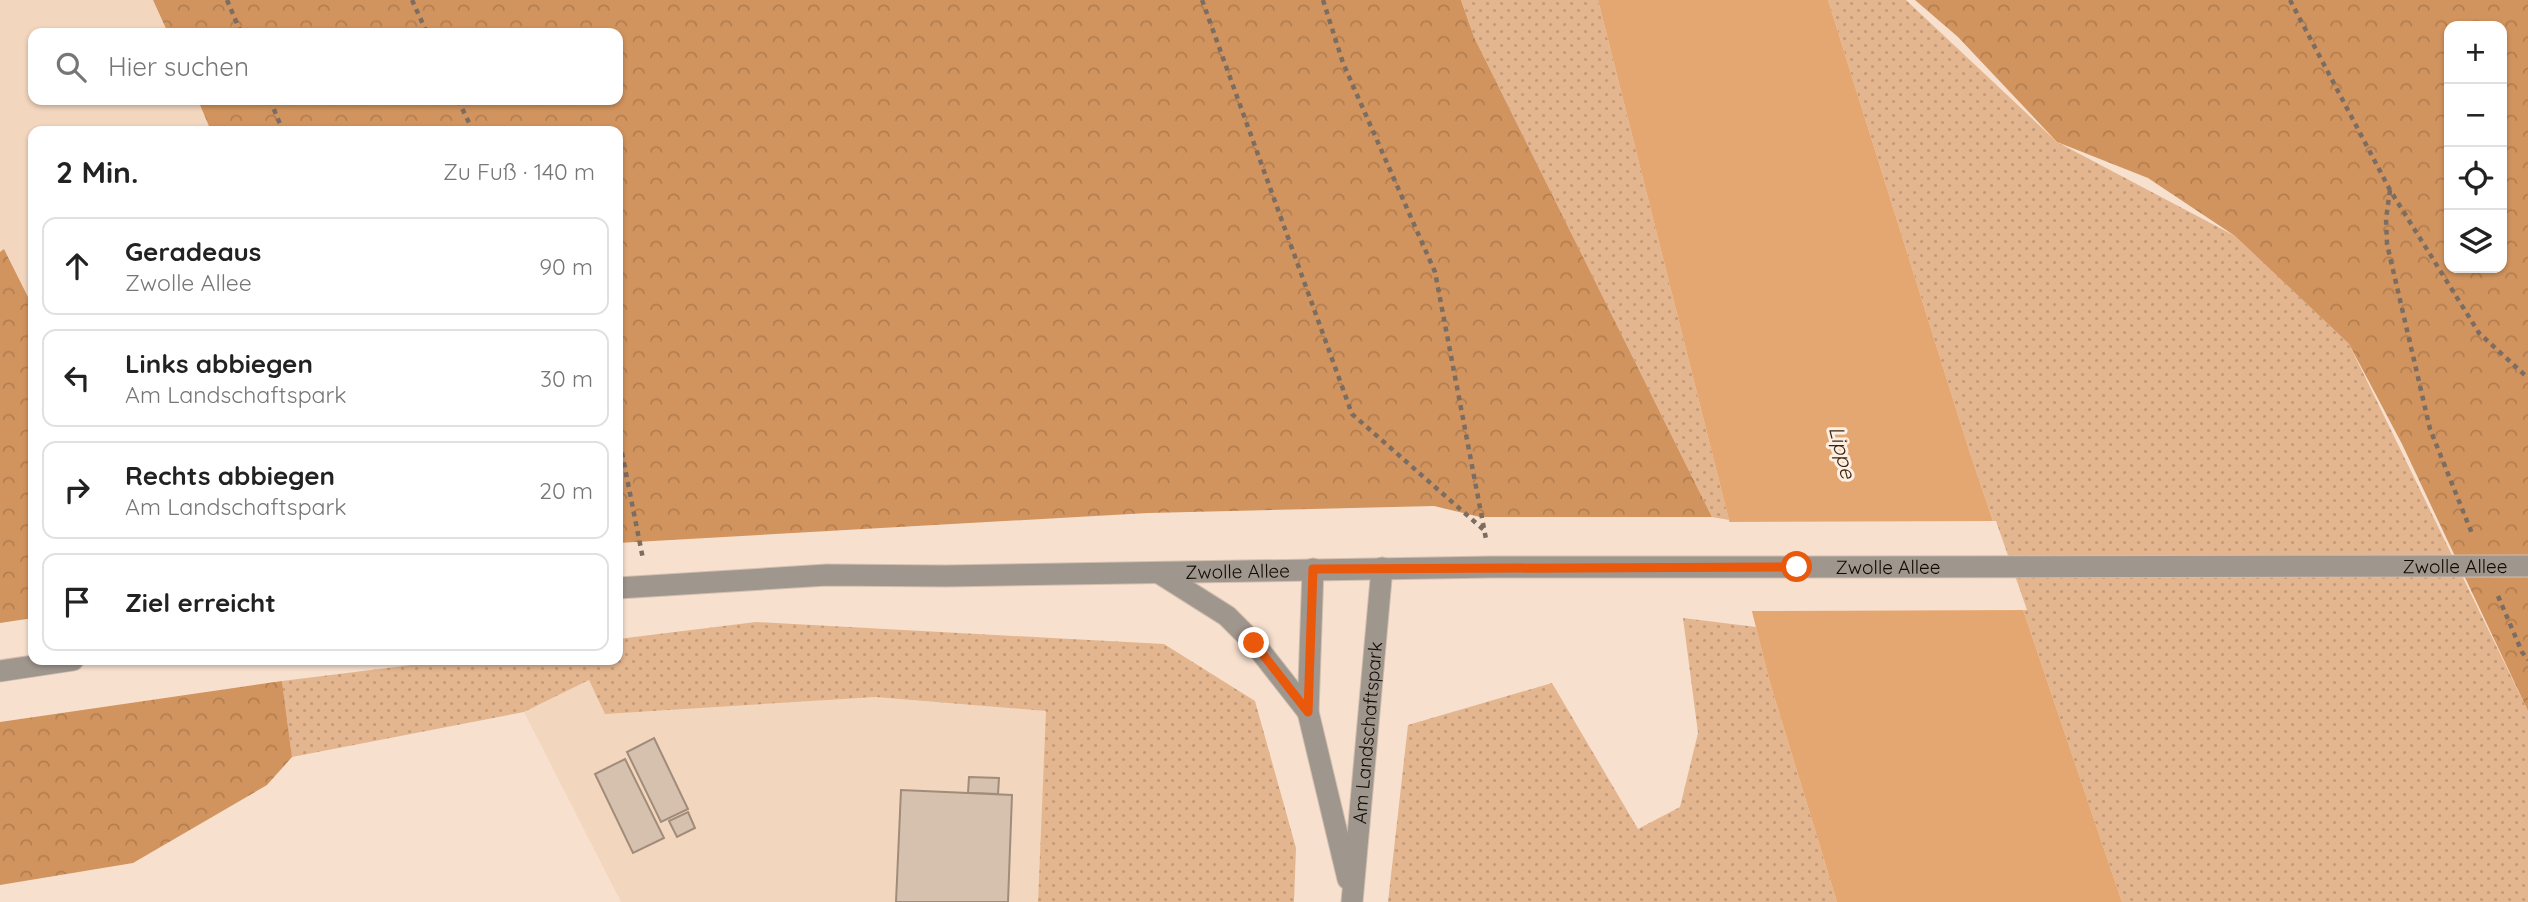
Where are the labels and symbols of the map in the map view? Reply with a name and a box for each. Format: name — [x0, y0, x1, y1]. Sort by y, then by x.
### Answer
water label: Lippe — [1824, 423, 1862, 482]
route start — [1781, 551, 1812, 582]
street label: Zwolle Allee — [2403, 554, 2507, 578]
street label: Zwolle Allee — [1836, 555, 1940, 579]
street label: Zwolle Allee — [1185, 558, 1290, 584]
route end — [1238, 627, 1269, 658]
street label: Am Landschaftspark — [1347, 640, 1387, 825]

